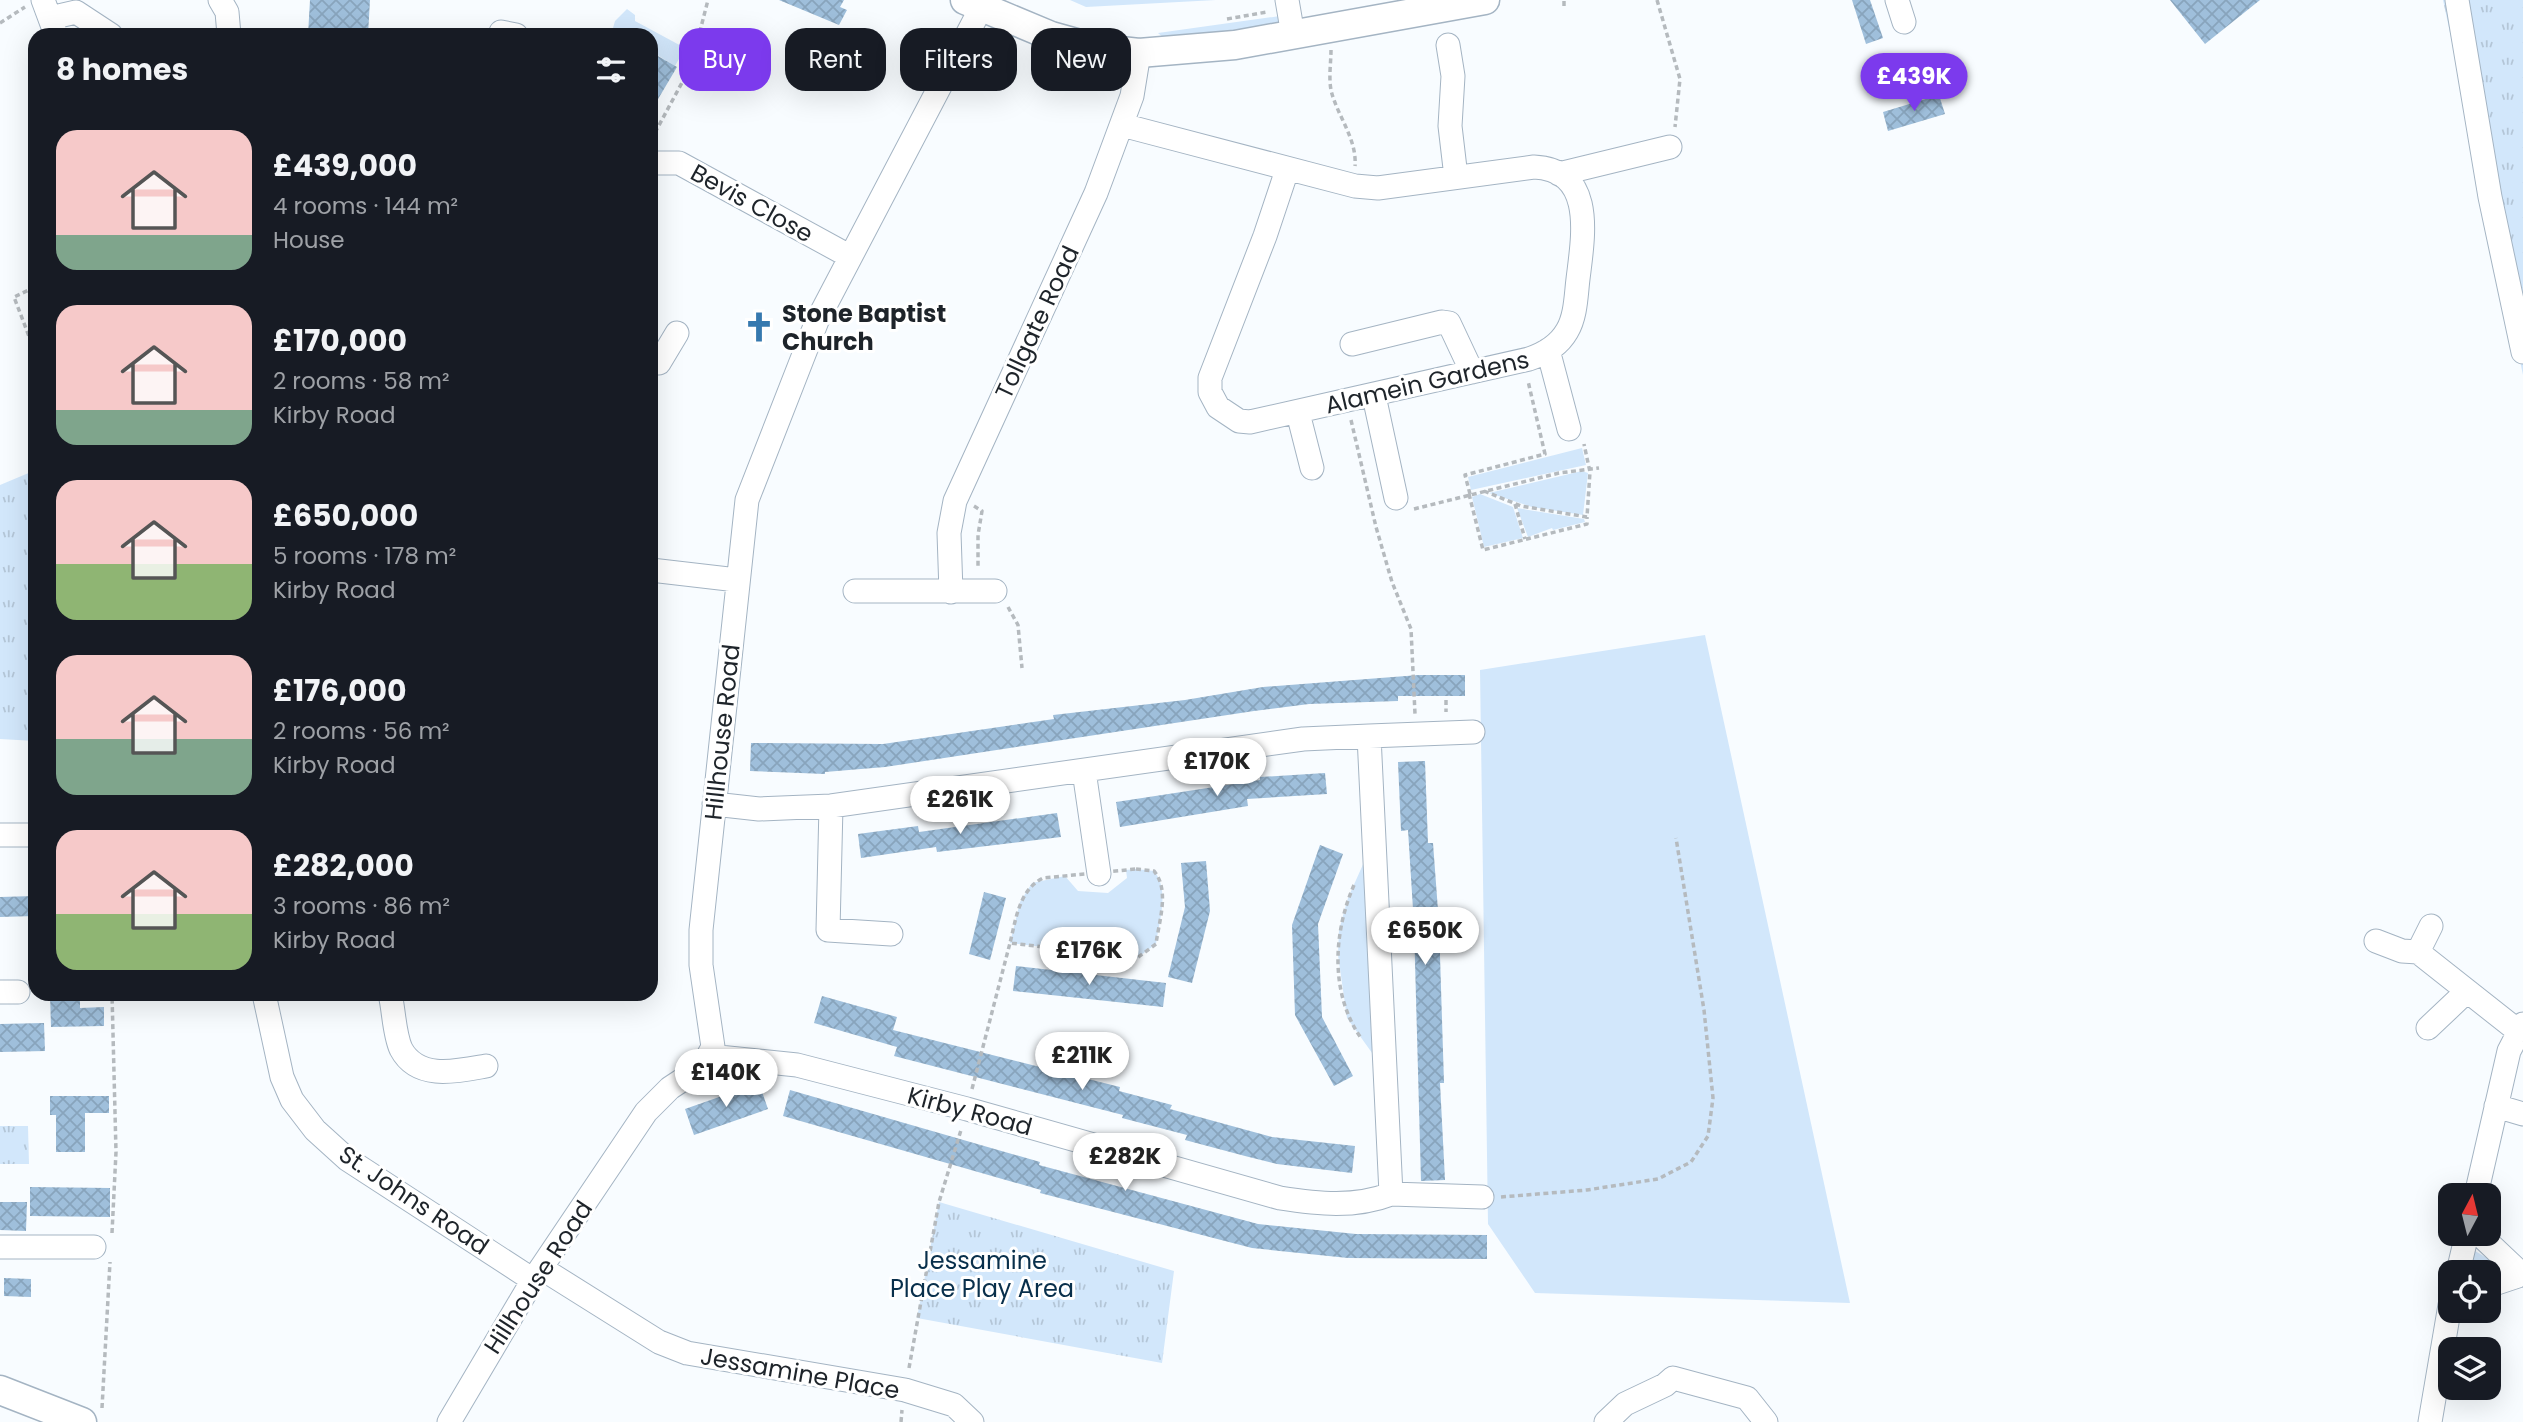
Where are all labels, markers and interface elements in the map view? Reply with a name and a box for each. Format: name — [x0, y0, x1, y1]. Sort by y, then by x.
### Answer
chip: Buy — [679, 28, 771, 91]
chip: Rent — [785, 28, 886, 91]
chip: Filters — [900, 28, 1017, 91]
chip: New — [1031, 28, 1131, 91]
text: 8 homes — [56, 48, 188, 91]
icon: filters — [592, 51, 630, 89]
pin: £439K — [1865, 54, 1963, 113]
text: £439K — [1877, 60, 1951, 92]
text: £439,000 — [273, 144, 417, 187]
street label: Bevis Close — [685, 156, 819, 250]
icon: home — [112, 158, 196, 242]
text: 4 rooms · 144 m² — [273, 190, 458, 222]
text: House — [273, 224, 345, 256]
street label: Tollgate Road — [987, 240, 1087, 404]
place label: Stone Baptist Church — [782, 297, 946, 358]
church icon: Stone Baptist Church — [742, 310, 776, 344]
text: £170,000 — [273, 319, 407, 362]
icon: home — [112, 333, 196, 417]
street label: Alamein Gardens — [1322, 342, 1532, 422]
text: 2 rooms · 58 m² — [273, 365, 450, 397]
text: Kirby Road — [273, 399, 395, 431]
text: £650,000 — [273, 494, 418, 537]
icon: home — [112, 508, 196, 592]
text: 5 rooms · 178 m² — [273, 540, 456, 572]
text: Kirby Road — [273, 574, 395, 606]
street label: Hillhouse Road — [696, 642, 748, 822]
text: £176,000 — [273, 669, 407, 712]
icon: home — [112, 683, 196, 767]
text: 2 rooms · 56 m² — [273, 715, 450, 747]
pin: £170K — [1168, 738, 1266, 798]
text: £170K — [1183, 745, 1251, 777]
text: Kirby Road — [273, 749, 395, 781]
pin: £261K — [911, 776, 1009, 836]
text: £261K — [926, 783, 994, 815]
text: £282,000 — [273, 844, 414, 887]
icon: home — [112, 858, 196, 942]
text: 3 rooms · 86 m² — [273, 890, 450, 922]
pin: £650K — [1376, 908, 1474, 967]
text: £650K — [1387, 914, 1463, 946]
text: Kirby Road — [273, 924, 395, 956]
pin: £176K — [1040, 928, 1138, 987]
text: £176K — [1056, 934, 1122, 966]
pin: £211K — [1033, 1032, 1131, 1092]
text: £211K — [1051, 1039, 1113, 1071]
pin: £140K — [677, 1050, 775, 1109]
text: £140K — [691, 1056, 761, 1088]
street label: Kirby Road — [904, 1079, 1036, 1143]
pin: £282K — [1076, 1134, 1174, 1193]
street label: St. Johns Road — [332, 1138, 496, 1262]
text: £282K — [1089, 1140, 1161, 1172]
north arrow — [2438, 1183, 2501, 1246]
map controls — [2438, 1183, 2501, 1400]
street label: Hillhouse Road — [476, 1194, 600, 1360]
park label: Jessamine Place Play Area — [890, 1244, 1074, 1305]
button: locate — [2438, 1260, 2501, 1323]
button: layers — [2438, 1337, 2501, 1400]
street label: Jessamine Place — [698, 1339, 902, 1407]

